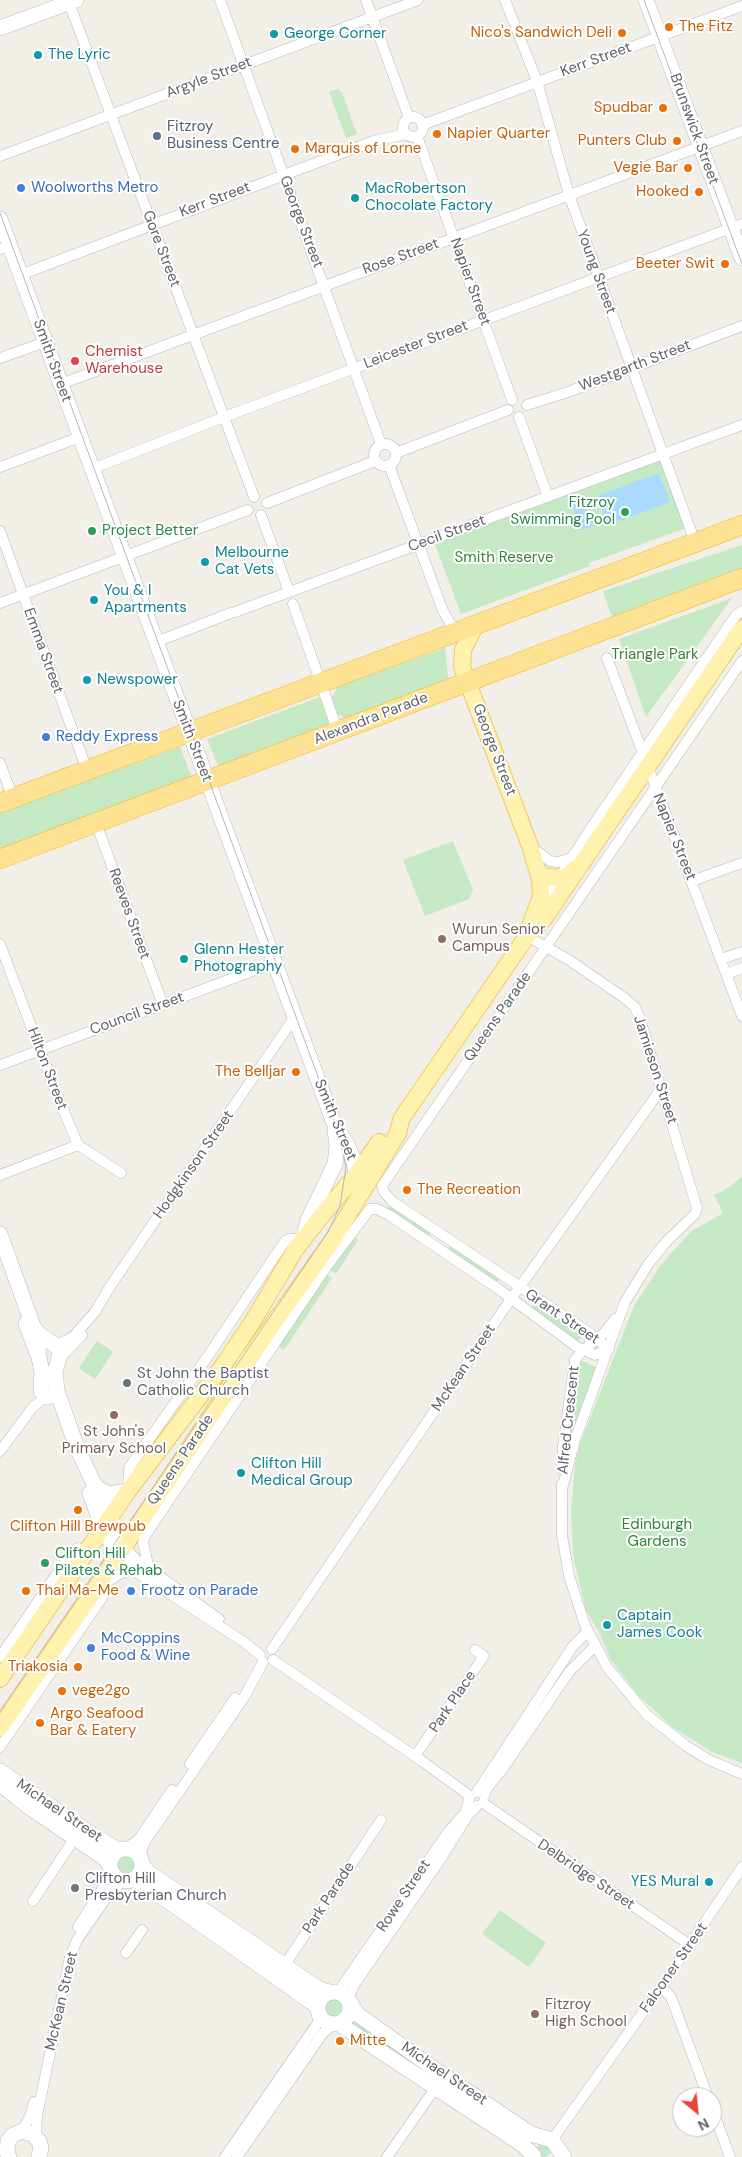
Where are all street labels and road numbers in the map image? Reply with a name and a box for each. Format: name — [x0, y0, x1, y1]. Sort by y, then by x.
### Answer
street label: Kerr Street — [558, 39, 634, 81]
street label: Argyle Street — [164, 53, 254, 103]
street label: Brunswick Street — [666, 71, 722, 187]
street label: George Street — [275, 173, 327, 271]
street label: Kerr Street — [177, 178, 253, 222]
street label: Gore Street — [138, 208, 184, 290]
street label: Young Street — [572, 227, 620, 317]
street label: Rose Street — [360, 235, 442, 279]
street label: Napier Street — [446, 236, 494, 328]
street label: Smith Street — [29, 317, 75, 405]
street label: Leicester Street — [361, 317, 471, 373]
street label: Westgarth Street — [576, 336, 694, 396]
street label: Cecil Street — [406, 512, 488, 556]
street label: Emma Street — [19, 606, 67, 696]
street label: Alexandra Parade — [311, 689, 431, 749]
street label: Smith Street — [168, 697, 216, 785]
street label: George Street — [468, 701, 520, 799]
street label: Napier Street — [648, 791, 700, 883]
street label: Reeves Street — [104, 866, 154, 962]
street label: Queens Parade — [460, 969, 536, 1065]
street label: Council Street — [87, 989, 187, 1039]
street label: Jamieson Street — [629, 1014, 681, 1126]
street label: Hilton Street — [23, 1025, 71, 1113]
street label: Smith Street — [310, 1077, 360, 1163]
street label: Hodgkinson Street — [150, 1107, 238, 1223]
street label: Grant Street — [521, 1285, 603, 1349]
street label: McKean Street — [428, 1321, 500, 1415]
street label: Alfred Crescent — [554, 1365, 584, 1475]
street label: Queens Parade — [144, 1411, 218, 1509]
street label: Park Place — [426, 1668, 480, 1736]
street label: Michael Street — [13, 1776, 105, 1846]
street label: Delbridge Street — [534, 1836, 638, 1914]
street label: Rowe Street — [373, 1856, 435, 1936]
street label: Park Parade — [299, 1859, 359, 1937]
street label: Falconer Street — [636, 1920, 712, 2016]
street label: McKean Street — [42, 1950, 82, 2052]
street label: Michael Street — [398, 2039, 490, 2109]

